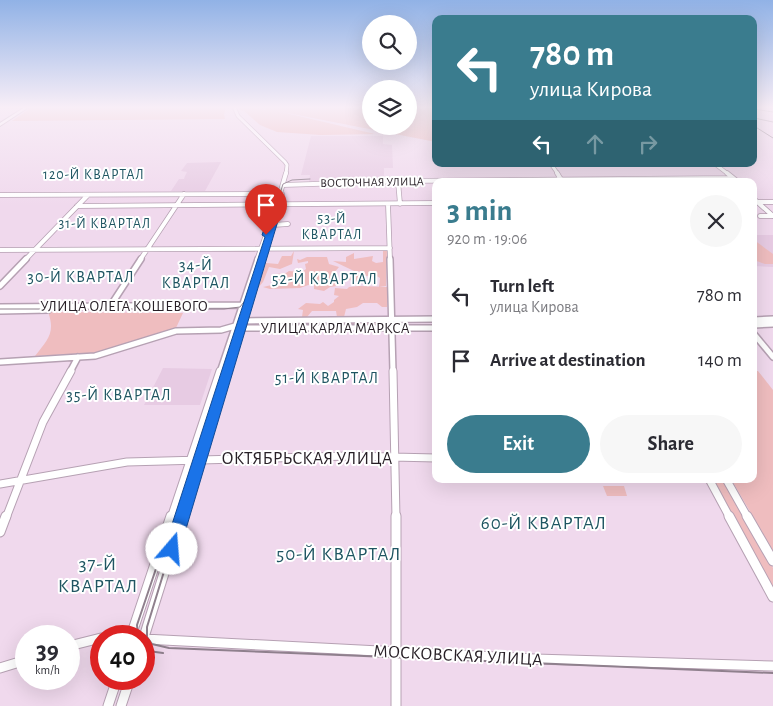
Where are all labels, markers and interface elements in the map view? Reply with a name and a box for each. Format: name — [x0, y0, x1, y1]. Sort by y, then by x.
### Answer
map controls — [362, 15, 417, 135]
button: search — [362, 15, 417, 70]
icon: left — [447, 35, 512, 100]
text: 780 m — [530, 37, 614, 72]
text: улица Кирова — [530, 78, 652, 100]
button: layers — [362, 80, 417, 135]
icon: left — [528, 130, 556, 158]
icon: ahead — [581, 130, 609, 158]
icon: right — [634, 130, 662, 158]
district label: 120-Й КВАРТАЛ — [43, 167, 145, 182]
street label: ВОСТОЧНАЯ УЛИЦА — [320, 175, 424, 189]
pin — [245, 184, 287, 235]
icon: arrive — [252, 191, 280, 219]
button: close — [690, 195, 742, 247]
text: 3 min — [447, 196, 512, 226]
district label: 53-Й КВАРТАЛ — [301, 211, 363, 242]
district label: 31-Й КВАРТАЛ — [59, 216, 151, 231]
text: 920 m · 19:06 — [447, 231, 527, 247]
district label: 34-Й КВАРТАЛ — [162, 256, 230, 291]
district label: 30-Й КВАРТАЛ — [27, 268, 135, 285]
district label: 52-Й КВАРТАЛ — [272, 270, 378, 287]
text: Turn left — [490, 277, 554, 296]
icon: left — [447, 282, 475, 310]
text: 780 m — [697, 286, 742, 305]
street label: УЛИЦА ОЛЕГА КОШЕВОГО — [40, 299, 208, 314]
text: улица Кирова — [490, 299, 579, 315]
street label: УЛИЦА КАРЛА МАРКСА — [260, 321, 410, 336]
icon: arrive — [447, 347, 475, 375]
text: Arrive at destination — [490, 351, 646, 370]
text: 140 m — [698, 351, 742, 370]
district label: 51-Й КВАРТАЛ — [275, 369, 379, 386]
district label: 35-Й КВАРТАЛ — [66, 386, 172, 403]
button: Exit — [447, 415, 590, 473]
button: Share — [600, 415, 742, 473]
street label: ОКТЯБРЬСКАЯ УЛИЦА — [222, 450, 393, 468]
district label: 60-Й КВАРТАЛ — [481, 513, 607, 533]
position arrow — [145, 522, 197, 574]
district label: 50-Й КВАРТАЛ — [276, 544, 402, 564]
district label: 37-Й КВАРТАЛ — [58, 554, 138, 596]
speed limit sign: 40 — [90, 625, 155, 690]
text: 39 — [36, 639, 59, 664]
street label: МОСКОВСКАЯ УЛИЦА — [373, 643, 544, 669]
text: km/h — [35, 664, 60, 676]

